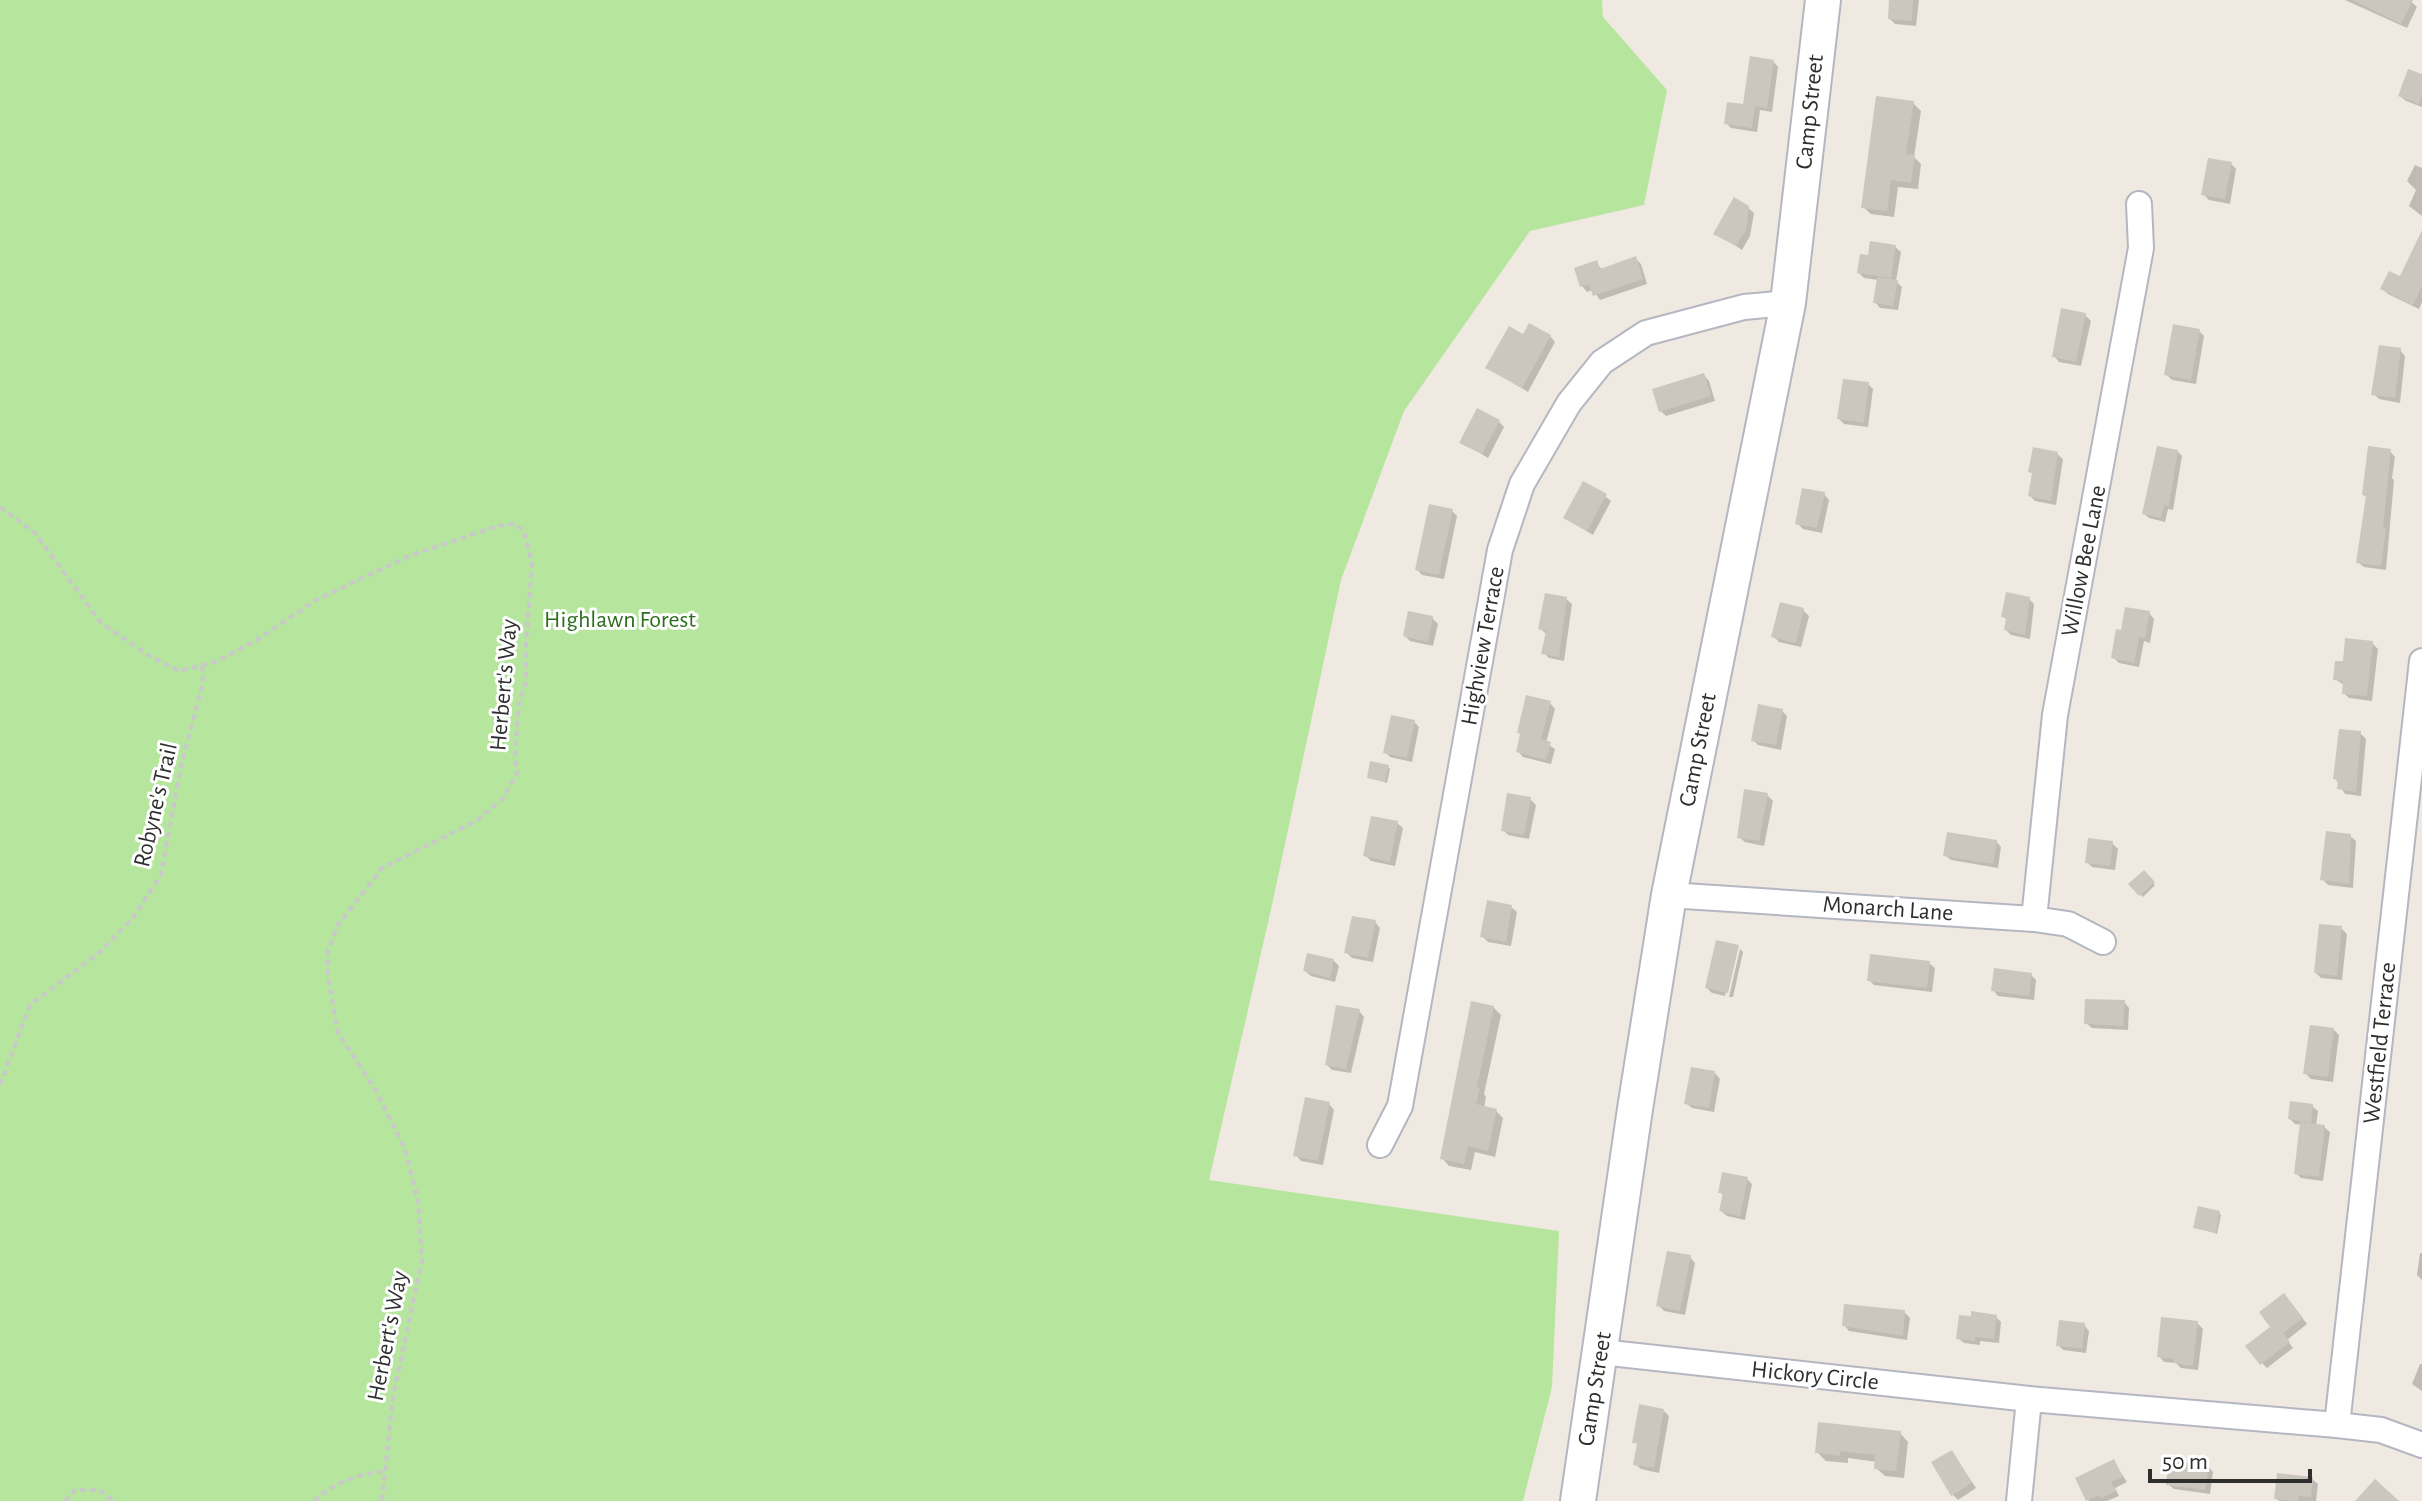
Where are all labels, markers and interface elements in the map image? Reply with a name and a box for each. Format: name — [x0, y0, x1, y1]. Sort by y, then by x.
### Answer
street label: Camp Street — [1792, 53, 1828, 171]
street label: Willow Bee Lane — [2058, 483, 2110, 639]
street label: Highview Terrace — [1457, 565, 1509, 727]
park label: Highlawn Forest — [544, 608, 696, 632]
street label: Herbert's Way — [486, 618, 522, 752]
street label: Camp Street — [1675, 691, 1721, 809]
street label: Robyne's Trail — [130, 741, 182, 869]
street label: Monarch Lane — [1822, 892, 1954, 926]
street label: Westfield Terrace — [2360, 961, 2400, 1125]
street label: Herbert's Way — [364, 1269, 412, 1403]
street label: Camp Street — [1574, 1330, 1616, 1448]
street label: Hickory Circle — [1750, 1357, 1880, 1395]
scale bar — [2150, 1433, 2310, 1483]
text: 50 m — [2162, 1450, 2208, 1474]

